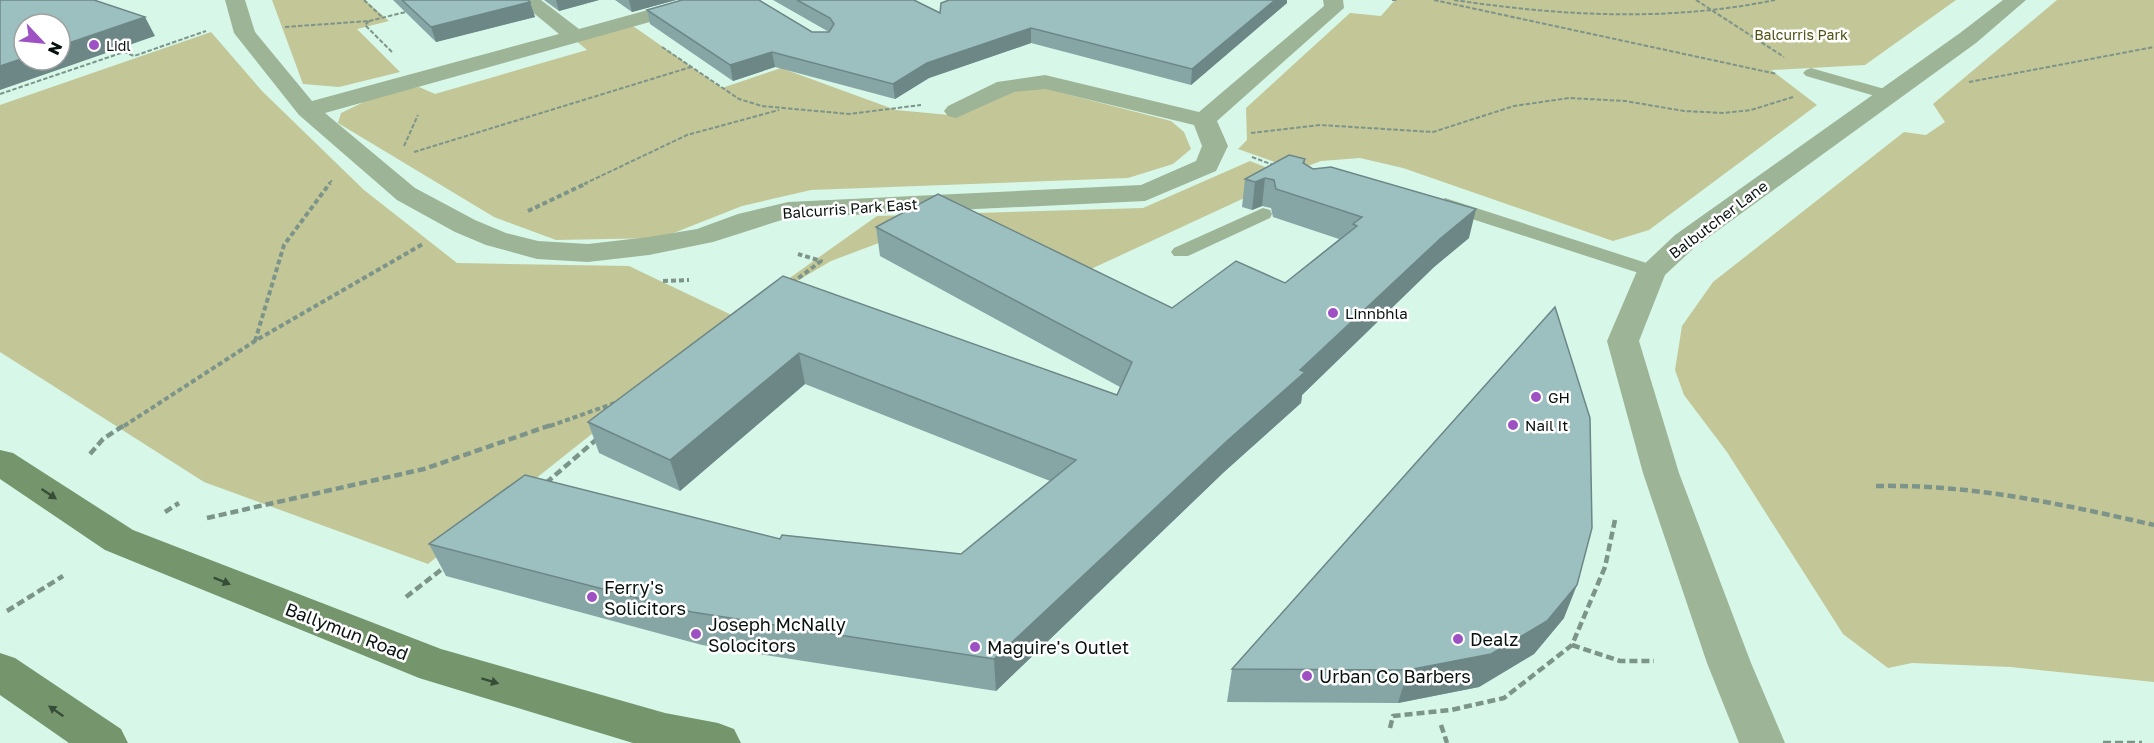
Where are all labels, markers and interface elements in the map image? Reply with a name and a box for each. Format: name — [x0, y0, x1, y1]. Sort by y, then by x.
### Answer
north arrow — [12, 12, 72, 72]
park label: Balcurris Park — [1754, 26, 1848, 43]
place label: Lidl — [106, 37, 131, 54]
marker: Lidl — [87, 38, 101, 52]
text: N — [44, 39, 67, 58]
street label: Balbutcher Lane — [1665, 176, 1771, 262]
street label: Balcurris Park East — [782, 194, 918, 222]
place label: Linnbhla — [1345, 304, 1408, 322]
marker: Linnbhla — [1326, 306, 1340, 320]
place label: GH — [1548, 388, 1570, 406]
marker: GH — [1529, 390, 1543, 404]
place label: Nail It — [1525, 416, 1568, 434]
marker: Nail It — [1506, 418, 1520, 432]
one-way arrow — [40, 489, 57, 500]
place label: Ferry's Solicitors — [604, 576, 686, 619]
one-way arrow — [213, 577, 231, 587]
marker: Ferry's Solicitors — [585, 590, 599, 604]
street label: Ballymun Road — [282, 597, 412, 665]
place label: Joseph McNally Solocitors — [708, 613, 846, 656]
marker: Joseph McNally Solocitors — [689, 627, 703, 641]
place label: Dealz — [1470, 628, 1518, 650]
marker: Dealz — [1451, 632, 1465, 646]
place label: Maguire's Outlet — [987, 636, 1129, 658]
marker: Maguire's Outlet — [968, 640, 982, 654]
place label: Urban Co Barbers — [1319, 665, 1471, 687]
marker: Urban Co Barbers — [1300, 669, 1314, 683]
one-way arrow — [481, 677, 499, 687]
one-way arrow — [49, 705, 65, 717]

